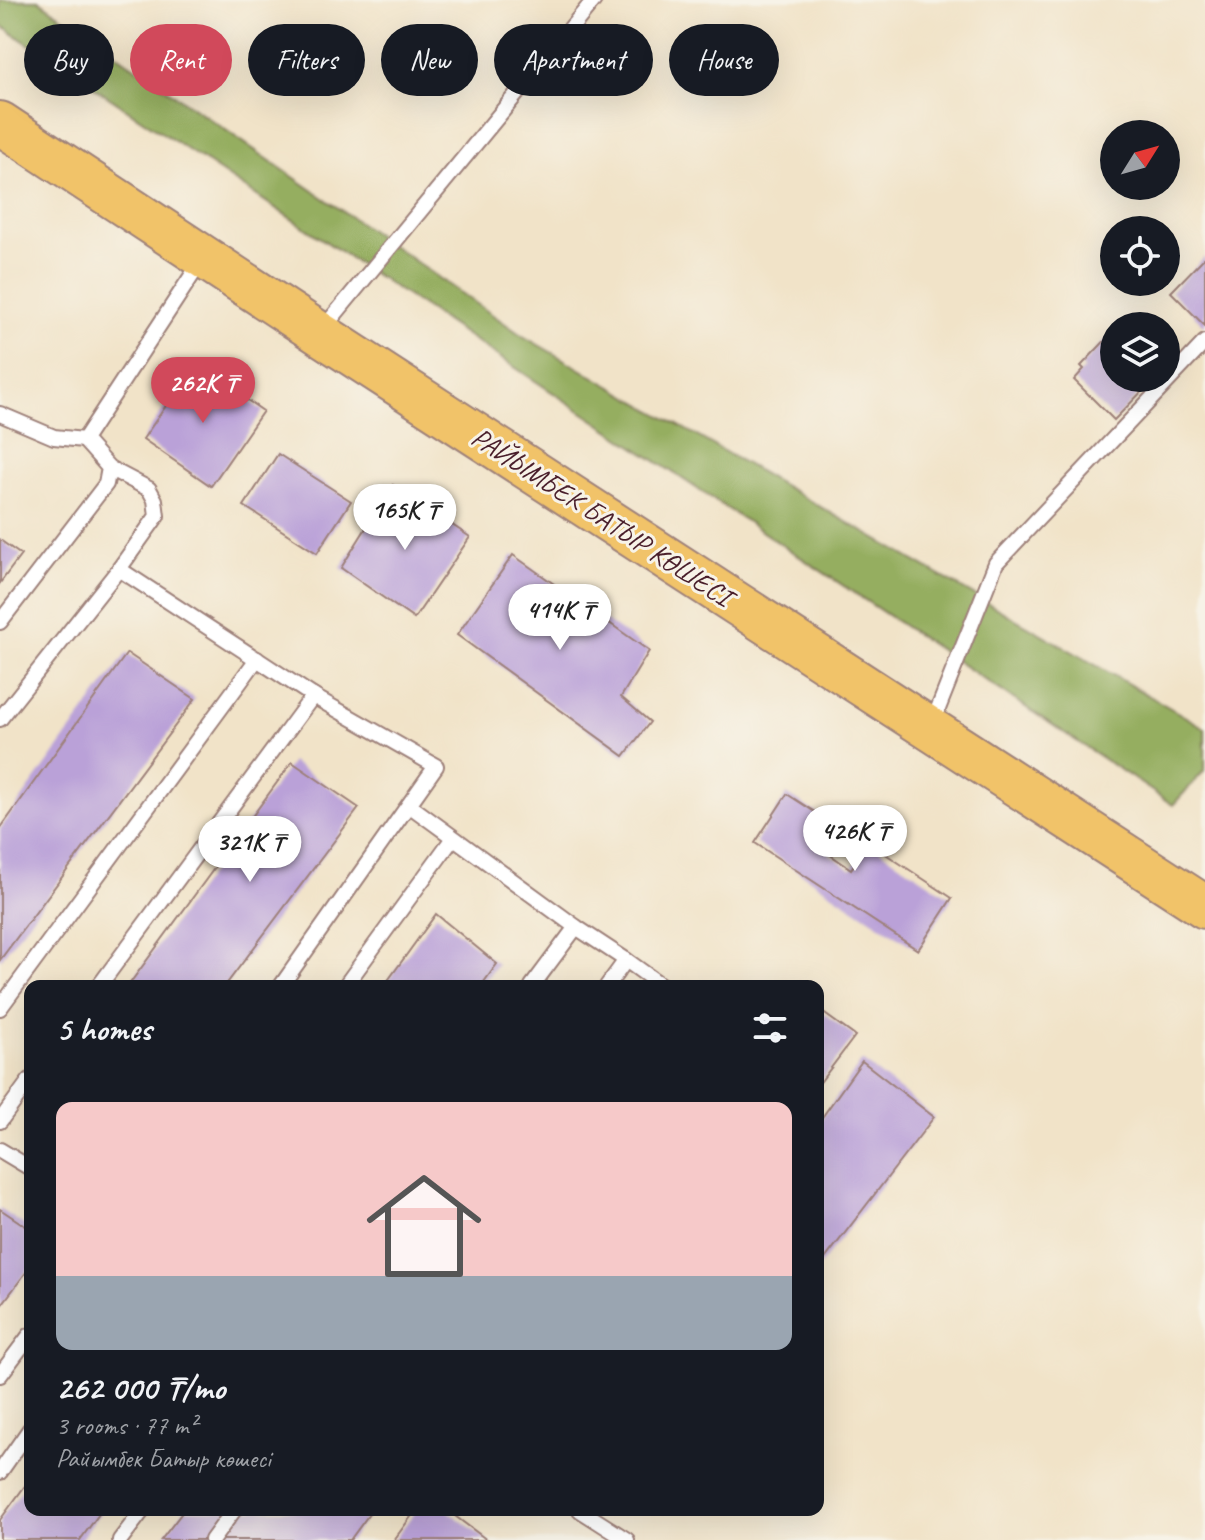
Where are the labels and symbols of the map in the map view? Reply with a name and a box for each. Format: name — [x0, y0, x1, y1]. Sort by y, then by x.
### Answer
north arrow — [1100, 120, 1180, 200]
pin: 262K ₸ — [138, 357, 268, 425]
street label: РАЙЫМБЕК БАТЫР КӨШЕСІ — [465, 419, 743, 617]
pin: 165K ₸ — [340, 484, 470, 552]
pin: 414K ₸ — [495, 584, 625, 652]
pin: 426K ₸ — [790, 805, 920, 873]
pin: 321K ₸ — [185, 816, 315, 884]

